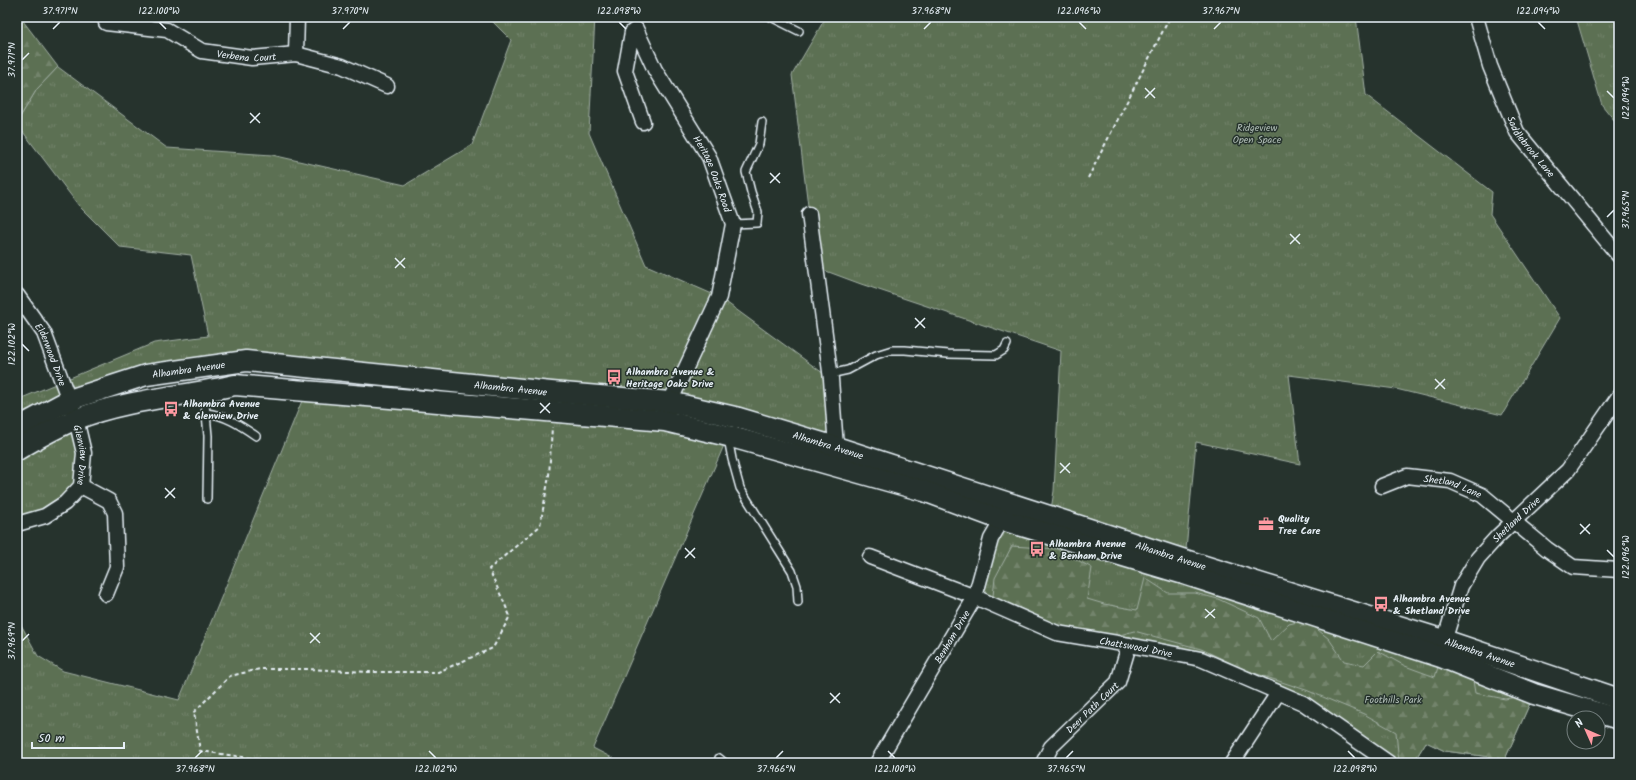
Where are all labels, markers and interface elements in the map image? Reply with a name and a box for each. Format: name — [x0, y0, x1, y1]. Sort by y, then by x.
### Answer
text: 37.971°N — [42, 3, 78, 19]
text: 122.100°W — [138, 3, 180, 19]
text: 37.970°N — [331, 3, 369, 19]
text: 122.098°W — [597, 3, 641, 19]
text: 37.968°N — [911, 3, 951, 19]
text: 122.096°W — [1057, 3, 1101, 19]
text: 37.967°N — [1202, 3, 1240, 19]
text: 122.094°W — [1516, 3, 1560, 19]
text: 37.971°N — [4, 42, 20, 78]
street label: Verbena Court — [216, 46, 277, 67]
text: 122.094°W — [1618, 76, 1634, 120]
street label: Saddlebrook Lane — [1502, 114, 1559, 182]
park label: Ridgeview Open Space — [1233, 120, 1282, 148]
street label: Heritage Oaks Road — [688, 132, 735, 216]
text: 37.965°N — [1618, 190, 1634, 229]
street label: Elderwood Drive — [30, 320, 70, 389]
text: 122.102°W — [4, 323, 20, 365]
street label: Alhambra Avenue — [151, 357, 227, 383]
place label: Alhambra Avenue & Heritage Oaks Drive — [626, 364, 715, 392]
bus stop icon: Alhambra Avenue & Heritage Oaks Drive — [605, 368, 623, 386]
street label: Alhambra Avenue — [473, 377, 548, 401]
place label: Alhambra Avenue & Glenview Drive — [183, 396, 260, 424]
bus stop icon: Alhambra Avenue & Glenview Drive — [162, 400, 180, 418]
street label: Glenview Drive — [69, 423, 91, 486]
street label: Alhambra Avenue — [791, 427, 866, 465]
street label: Shetland Lane — [1423, 471, 1484, 503]
street label: Shetland Drive — [1489, 493, 1545, 547]
place label: Quality Tree Care — [1278, 511, 1321, 539]
office icon: Quality Tree Care — [1257, 515, 1275, 533]
text: 122.096°W — [1618, 535, 1634, 579]
place label: Alhambra Avenue & Benham Drive — [1049, 536, 1126, 564]
street label: Alhambra Avenue — [1133, 537, 1208, 575]
bus stop icon: Alhambra Avenue & Benham Drive — [1028, 540, 1046, 558]
place label: Alhambra Avenue & Shetland Drive — [1393, 591, 1470, 619]
bus stop icon: Alhambra Avenue & Shetland Drive — [1372, 595, 1390, 613]
street label: Benham Drive — [931, 607, 975, 666]
text: 37.969°N — [4, 622, 20, 660]
street label: Chattswood Drive — [1098, 633, 1174, 662]
street label: Alhambra Avenue — [1442, 634, 1518, 673]
street label: Deer Path Court — [1062, 678, 1123, 738]
park label: Foothills Park — [1364, 692, 1422, 708]
north arrow — [1566, 710, 1606, 750]
text: N — [1571, 715, 1588, 732]
scale bar — [32, 724, 124, 750]
text: 50 m — [38, 729, 65, 748]
text: 37.968°N — [175, 761, 215, 777]
text: 122.102°W — [415, 761, 457, 777]
text: 37.966°N — [757, 761, 796, 777]
text: 122.100°W — [874, 761, 916, 777]
text: 37.965°N — [1047, 761, 1086, 777]
text: 122.098°W — [1333, 761, 1377, 777]

